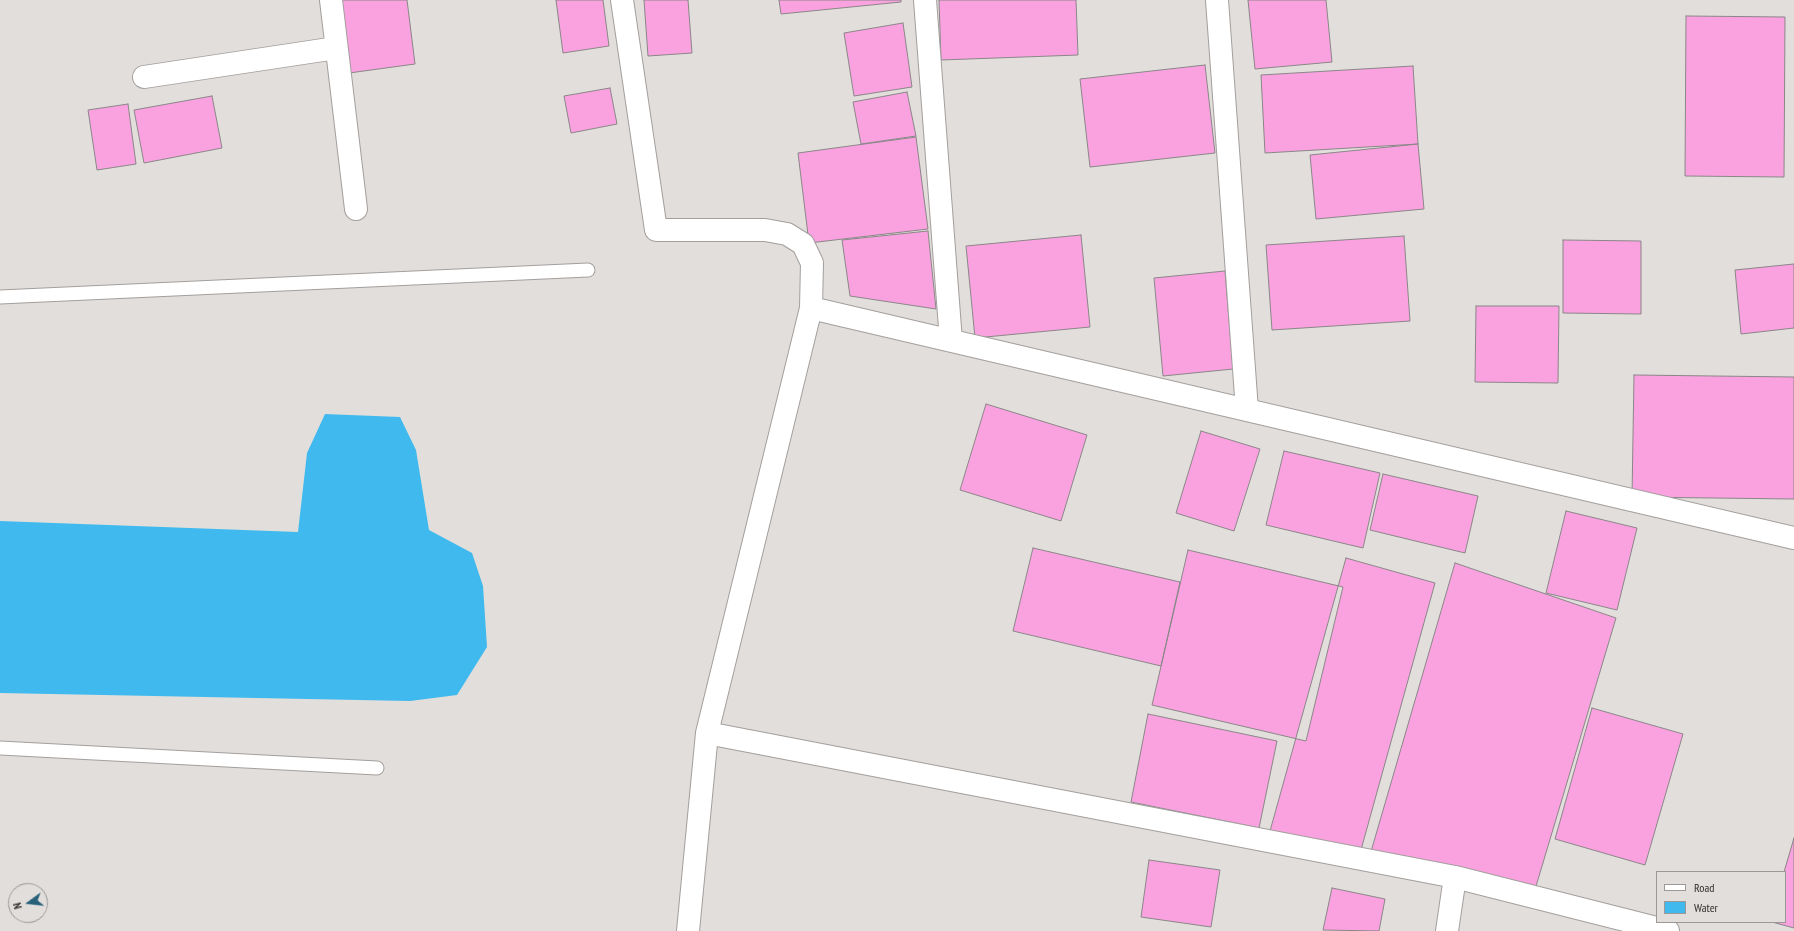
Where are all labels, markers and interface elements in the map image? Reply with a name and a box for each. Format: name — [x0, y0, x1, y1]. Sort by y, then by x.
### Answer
legend — [1656, 871, 1786, 923]
text: Road — [1694, 880, 1714, 895]
north arrow — [8, 883, 48, 923]
text: Water — [1694, 900, 1718, 915]
text: N — [10, 901, 25, 911]

